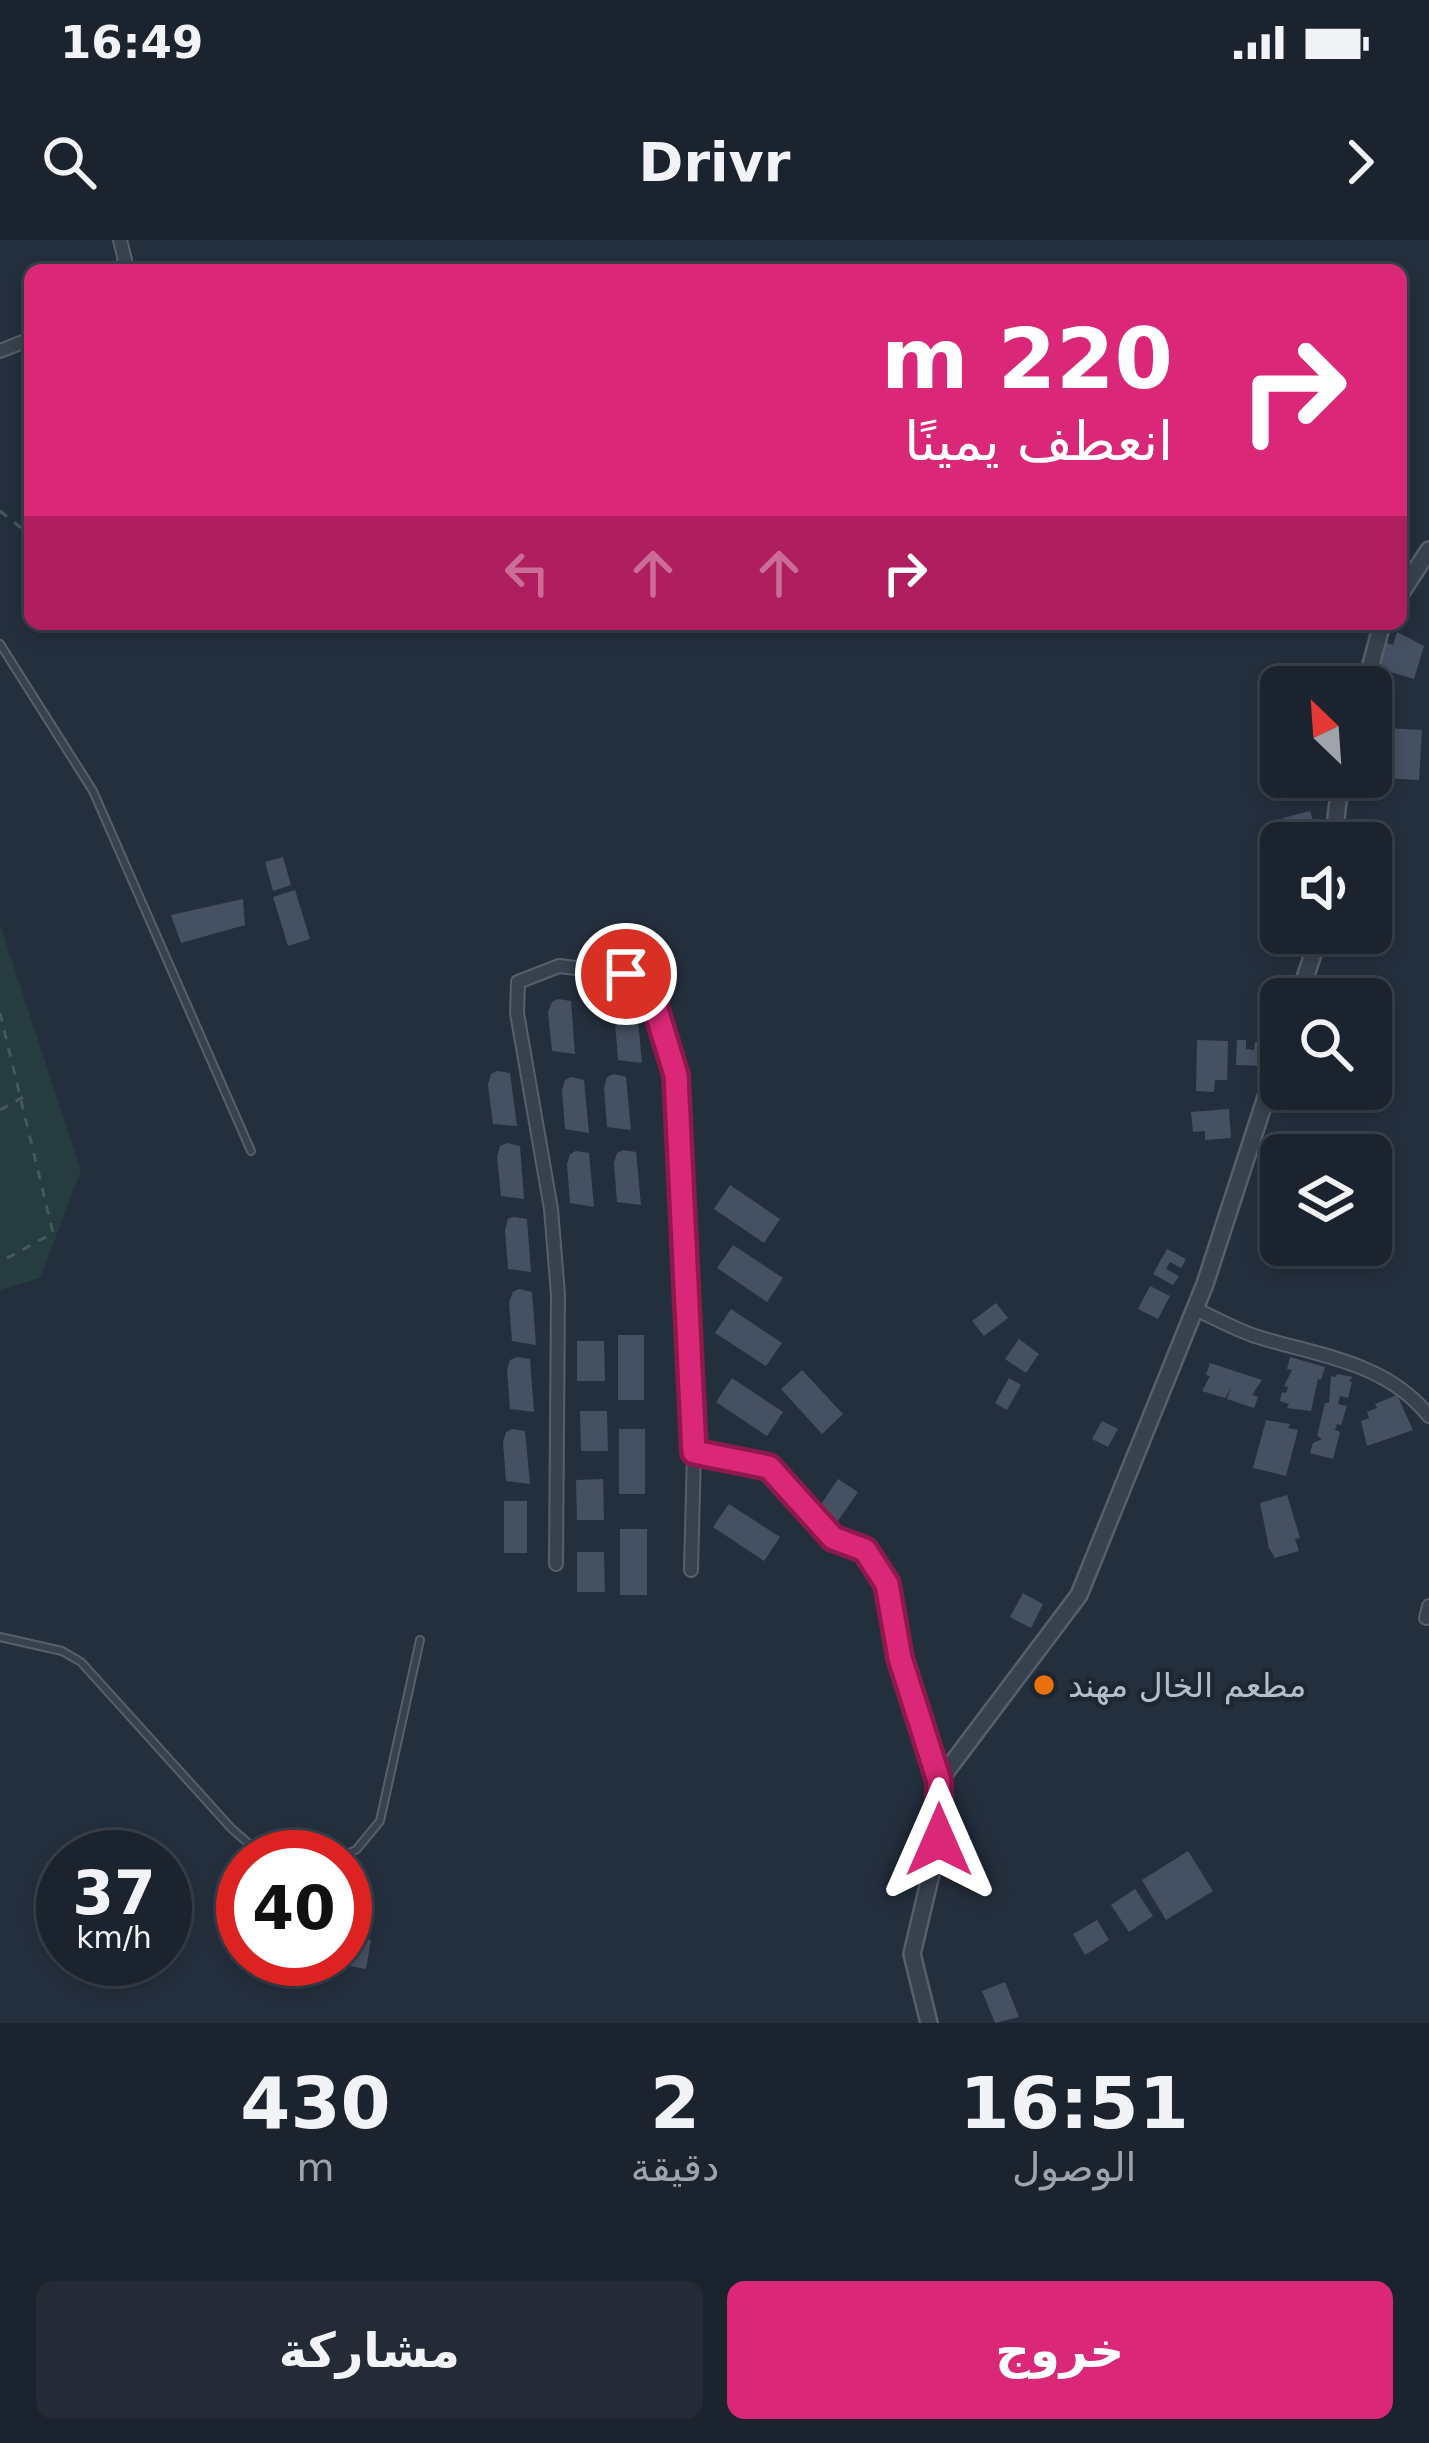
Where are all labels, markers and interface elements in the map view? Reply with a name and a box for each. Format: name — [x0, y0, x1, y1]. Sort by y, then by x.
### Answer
text: 16:49 — [60, 16, 203, 69]
icon: search — [36, 129, 102, 195]
icon: forward — [1327, 129, 1393, 195]
text: Drivr — [639, 131, 790, 194]
text: 220 m — [881, 310, 1173, 408]
icon: right — [1215, 312, 1371, 468]
text: انعطف يمينًا — [904, 410, 1173, 473]
icon: left — [494, 540, 560, 606]
icon: ahead — [620, 540, 686, 606]
icon: ahead — [746, 540, 812, 606]
icon: right — [872, 540, 938, 606]
north arrow — [1260, 666, 1392, 798]
map controls — [1260, 666, 1392, 1266]
button: sound — [1260, 822, 1392, 954]
pin — [575, 923, 677, 1025]
icon: arrive — [593, 941, 659, 1007]
button: search — [1260, 978, 1392, 1110]
button: layers — [1260, 1134, 1392, 1266]
place label: مطعم الخال مهند — [1068, 1666, 1306, 1705]
marker: مطعم الخال مهند — [1031, 1672, 1057, 1698]
position arrow — [876, 1777, 1002, 1903]
speed limit sign: 40 — [216, 1830, 372, 1986]
text: 37 — [72, 1858, 156, 1928]
text: km/h — [76, 1920, 152, 1955]
text: 430 — [240, 2061, 391, 2145]
text: 2 — [650, 2061, 700, 2145]
text: 16:51 — [960, 2061, 1189, 2145]
text: m — [296, 2145, 334, 2190]
text: دقيقة — [631, 2145, 719, 2190]
text: الوصول — [1012, 2145, 1136, 2190]
button: مشاركة — [36, 2281, 703, 2419]
button: خروج — [727, 2281, 1393, 2419]

